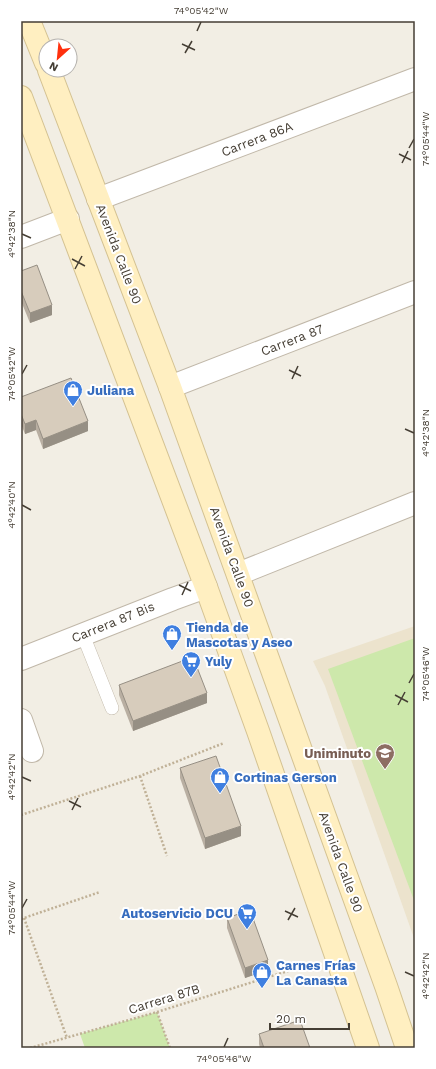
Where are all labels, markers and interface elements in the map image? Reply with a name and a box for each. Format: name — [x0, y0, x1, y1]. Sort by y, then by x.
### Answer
text: 74°05'42"W — [174, 5, 229, 16]
north arrow — [38, 38, 78, 78]
text: N — [47, 59, 60, 74]
text: 74°05'44"W — [420, 111, 431, 166]
street label: Carrera 86A — [219, 118, 295, 159]
street label: Avenida Calle 90 — [93, 202, 145, 306]
text: 4°42'38"N — [6, 210, 17, 258]
street label: Carrera 87 — [259, 321, 325, 359]
text: 74°05'42"W — [6, 346, 17, 401]
shop icon: Juliana — [62, 379, 84, 407]
place label: Juliana — [87, 383, 135, 398]
text: 4°42'38"N — [420, 409, 431, 457]
text: 4°42'40"N — [6, 481, 17, 529]
street label: Avenida Calle 90 — [207, 505, 257, 609]
street label: Carrera 87 Bis — [69, 598, 157, 646]
place label: Tienda de Mascotas y Aseo — [186, 620, 293, 650]
shop icon: Tienda de Mascotas y Aseo — [161, 623, 183, 651]
text: 74°05'46"W — [420, 646, 431, 701]
supermarket icon: Yuly — [180, 650, 202, 678]
place label: Yuly — [205, 654, 233, 669]
school or university icon: Uniminuto — [374, 742, 396, 770]
place label: Uniminuto — [304, 746, 371, 761]
text: 4°42'42"N — [6, 753, 17, 801]
shop icon: Cortinas Gerson — [209, 766, 231, 794]
place label: Cortinas Gerson — [234, 770, 337, 785]
street label: Avenida Calle 90 — [316, 810, 366, 914]
text: 74°05'44"W — [6, 880, 17, 935]
supermarket icon: Autoservicio DCU — [236, 902, 258, 930]
place label: Autoservicio DCU — [122, 906, 233, 921]
text: 4°42'42"N — [420, 952, 431, 1000]
place label: Carnes Frías La Canasta — [276, 958, 356, 988]
shop icon: Carnes Frías La Canasta — [251, 961, 273, 989]
street label: Carrera 87B — [126, 981, 202, 1017]
scale bar — [270, 1005, 349, 1031]
text: 20 m — [276, 1012, 306, 1026]
text: 74°05'46"W — [197, 1053, 252, 1064]

